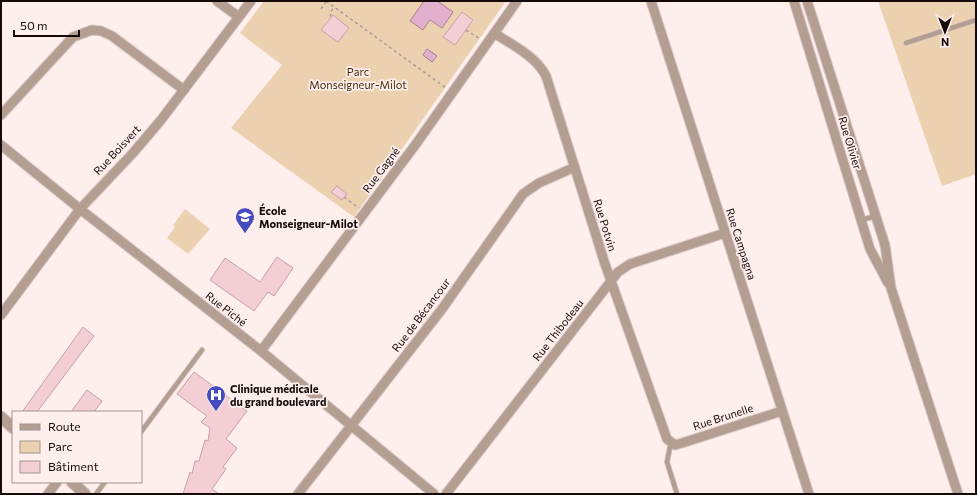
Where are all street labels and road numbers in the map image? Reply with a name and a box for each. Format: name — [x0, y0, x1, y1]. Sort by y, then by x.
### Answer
street label: Rue Olivier — [836, 115, 865, 171]
street label: Rue Boisvert — [90, 122, 143, 177]
street label: Rue Gagné — [359, 144, 402, 195]
street label: Rue Potvin — [591, 197, 620, 253]
street label: Rue Campagna — [724, 206, 759, 281]
street label: Rue de Bécancour — [389, 275, 453, 354]
street label: Rue Piché — [203, 289, 250, 329]
street label: Rue Thibodeau — [529, 296, 586, 363]
street label: Rue Brunelle — [691, 401, 755, 432]

